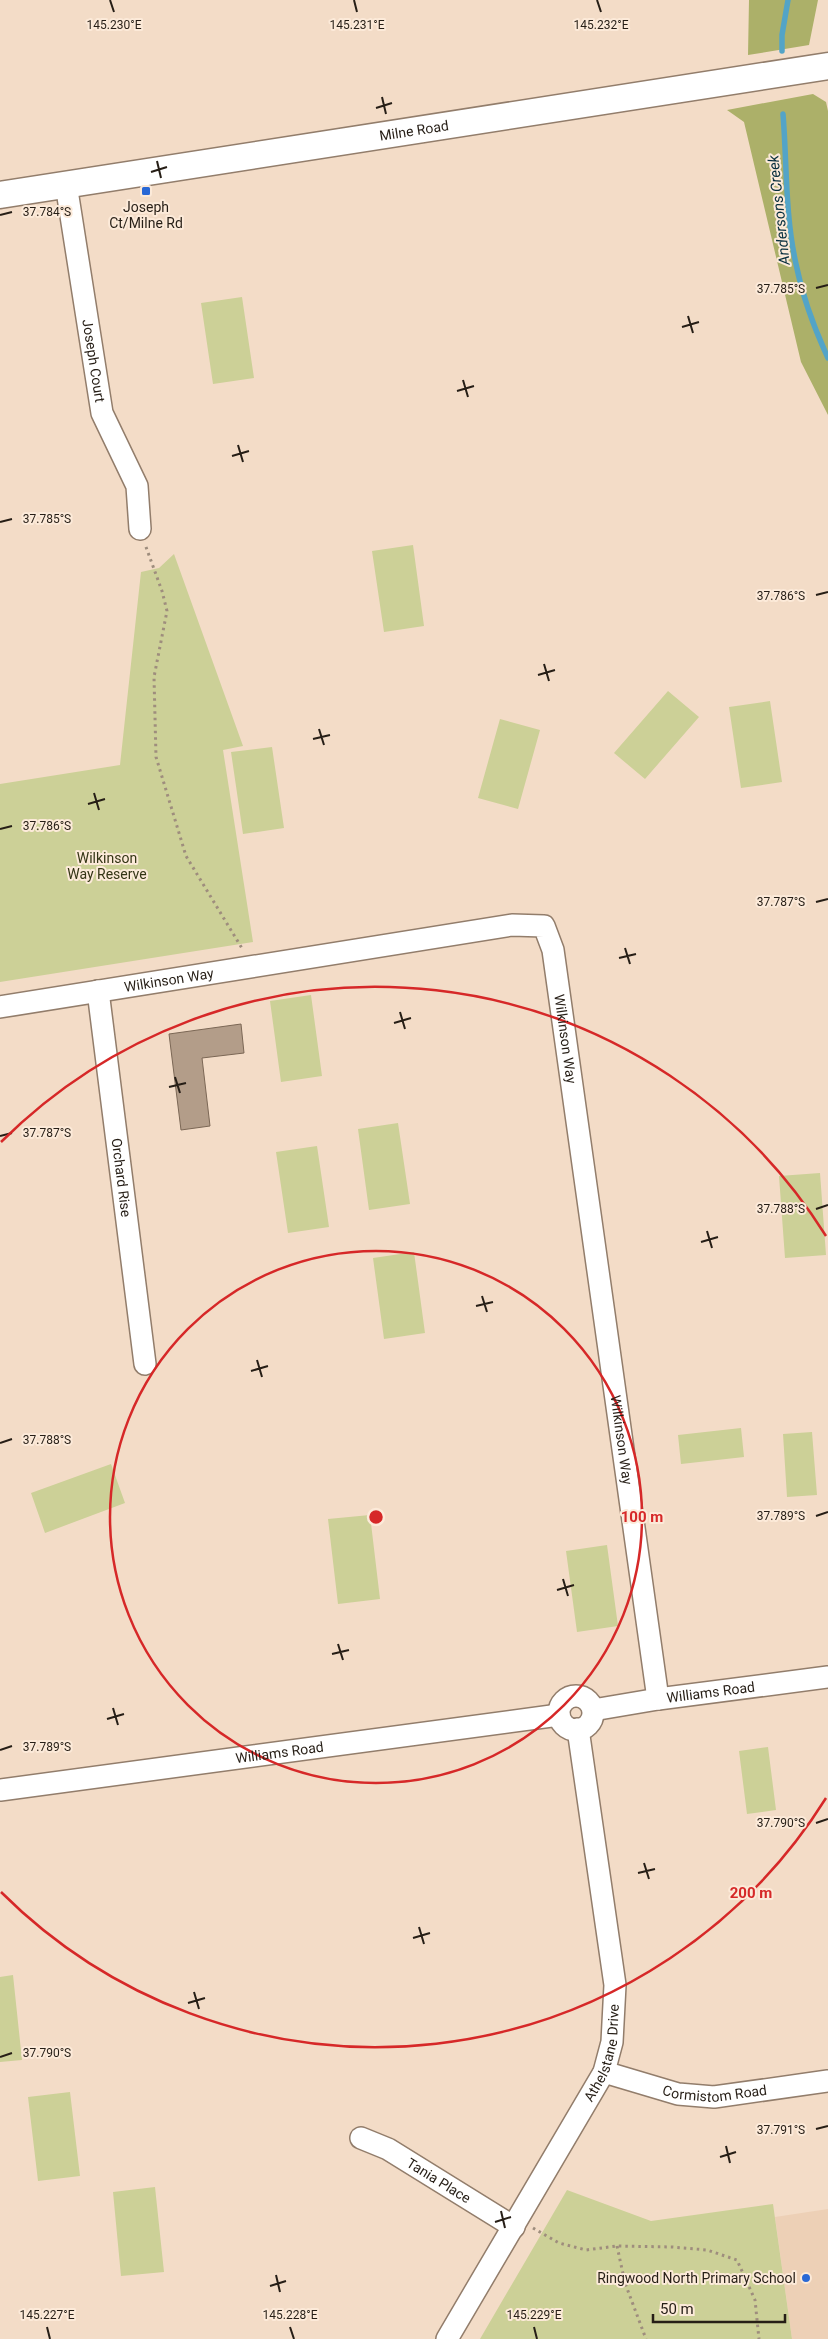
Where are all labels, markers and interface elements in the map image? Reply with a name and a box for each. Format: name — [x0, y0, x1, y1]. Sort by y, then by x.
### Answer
text: 145.230°E — [87, 18, 142, 32]
text: 145.231°E — [330, 18, 385, 32]
text: 145.232°E — [574, 18, 629, 32]
street label: Milne Road — [378, 117, 450, 144]
water label: Andersons Creek — [764, 154, 794, 267]
marker: Joseph Ct/Milne Rd — [140, 185, 152, 197]
place label: Joseph Ct/Milne Rd — [109, 199, 183, 231]
text: 37.784°S — [23, 205, 71, 219]
text: 37.785°S — [757, 282, 805, 296]
street label: Joseph Court — [79, 318, 108, 404]
text: 37.785°S — [23, 512, 71, 526]
text: 37.786°S — [757, 589, 805, 603]
text: 37.786°S — [23, 819, 71, 833]
park label: Wilkinson Way Reserve — [67, 850, 147, 882]
text: 37.787°S — [757, 895, 805, 909]
street label: Wilkinson Way — [123, 965, 215, 995]
street label: Wilkinson Way — [551, 993, 580, 1085]
text: 37.787°S — [23, 1126, 71, 1140]
street label: Orchard Rise — [109, 1137, 134, 1218]
text: 37.788°S — [757, 1202, 805, 1216]
street label: Wilkinson Way — [608, 1394, 636, 1486]
text: 37.788°S — [23, 1433, 71, 1447]
centre of rings — [367, 1508, 385, 1526]
text: 100 m — [621, 1508, 663, 1526]
text: 37.789°S — [757, 1509, 805, 1523]
street label: Williams Road — [666, 1679, 756, 1706]
street label: Williams Road — [234, 1739, 325, 1766]
text: 37.789°S — [23, 1740, 71, 1754]
text: 37.790°S — [757, 1816, 805, 1830]
text: 200 m — [730, 1884, 772, 1902]
street label: Athelstane Drive — [581, 2004, 622, 2104]
text: 37.790°S — [23, 2046, 71, 2060]
street label: Cormistom Road — [661, 2082, 768, 2105]
text: 37.791°S — [757, 2123, 805, 2137]
street label: Tania Place — [404, 2155, 474, 2206]
place label: Ringwood North Primary School — [597, 2270, 796, 2286]
marker: Ringwood North Primary School — [800, 2272, 812, 2284]
scale bar — [653, 2292, 786, 2324]
text: 50 m — [660, 2300, 694, 2318]
text: 145.227°E — [20, 2308, 75, 2322]
text: 145.228°E — [263, 2308, 318, 2322]
text: 145.229°E — [507, 2308, 562, 2322]

